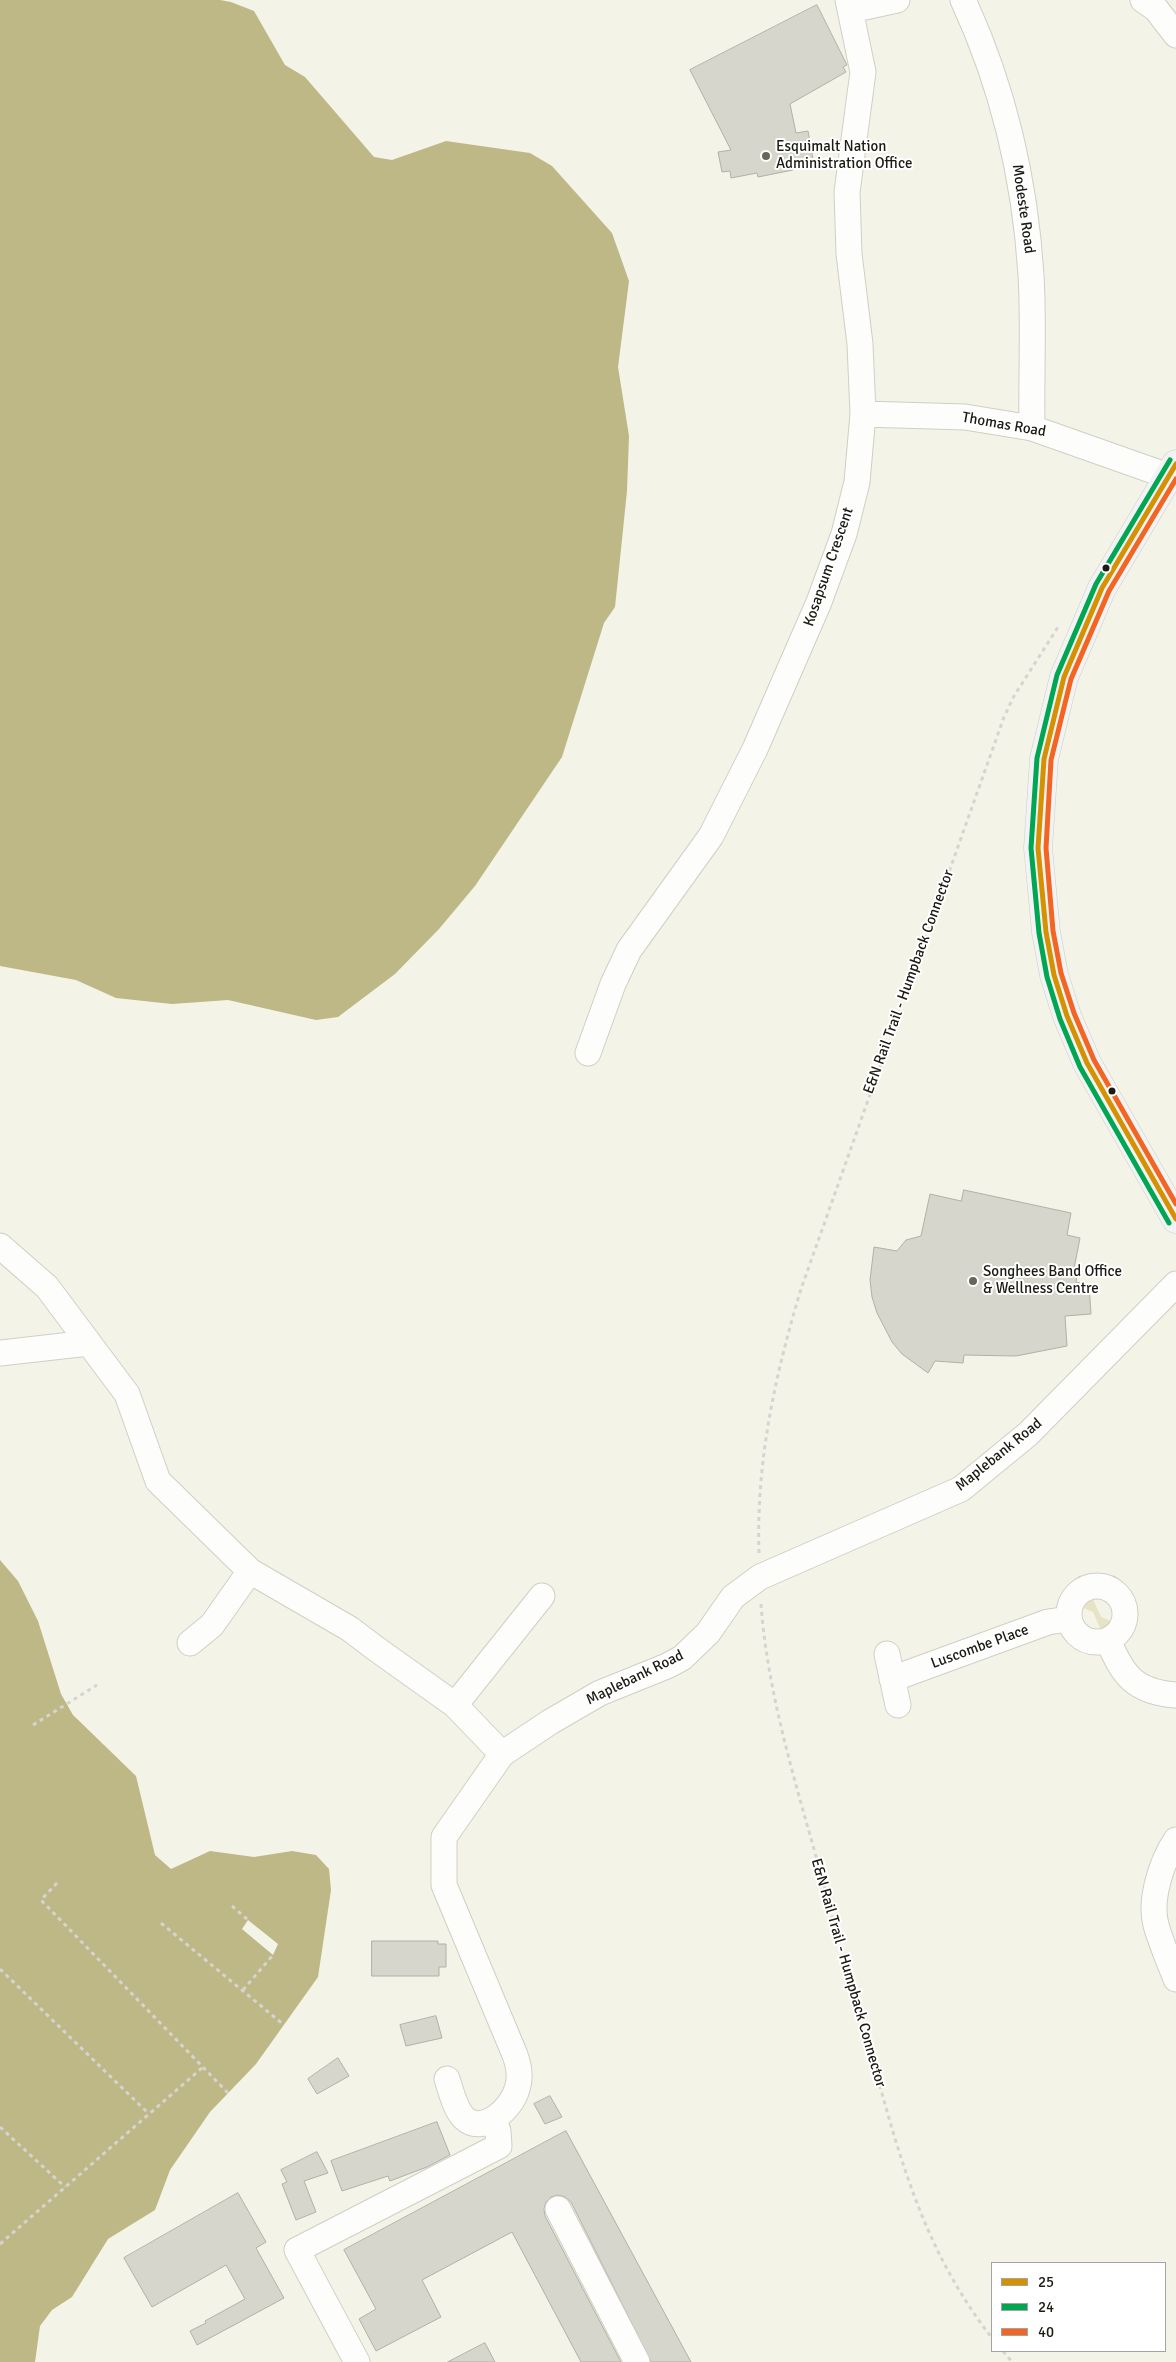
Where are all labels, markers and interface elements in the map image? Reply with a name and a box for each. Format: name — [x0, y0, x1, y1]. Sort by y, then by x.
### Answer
place label: Esquimalt Nation Administration Office — [776, 138, 912, 173]
marker: Esquimalt Nation Administration Office — [760, 150, 772, 162]
street label: Modeste Road — [1008, 163, 1038, 255]
street label: Thomas Road — [961, 409, 1047, 441]
street label: Kosapsum Crescent — [800, 505, 858, 629]
unlabelled marker — [1101, 563, 1111, 573]
street label: E&N Rail Trail - Humpback Connector — [860, 867, 958, 1097]
unlabelled marker — [1107, 1086, 1117, 1096]
place label: Songhees Band Office & Wellness Centre — [983, 1263, 1122, 1298]
marker: Songhees Band Office & Wellness Centre — [967, 1275, 979, 1287]
street label: Maplebank Road — [952, 1415, 1046, 1495]
street label: Luscombe Place — [929, 1621, 1031, 1673]
street label: Maplebank Road — [583, 1647, 687, 1709]
street label: E&N Rail Trail - Humpback Connector — [807, 1856, 889, 2090]
legend — [991, 2262, 1166, 2352]
text: 25 — [1038, 2273, 1054, 2291]
text: 24 — [1038, 2298, 1054, 2316]
text: 40 — [1038, 2323, 1054, 2341]

